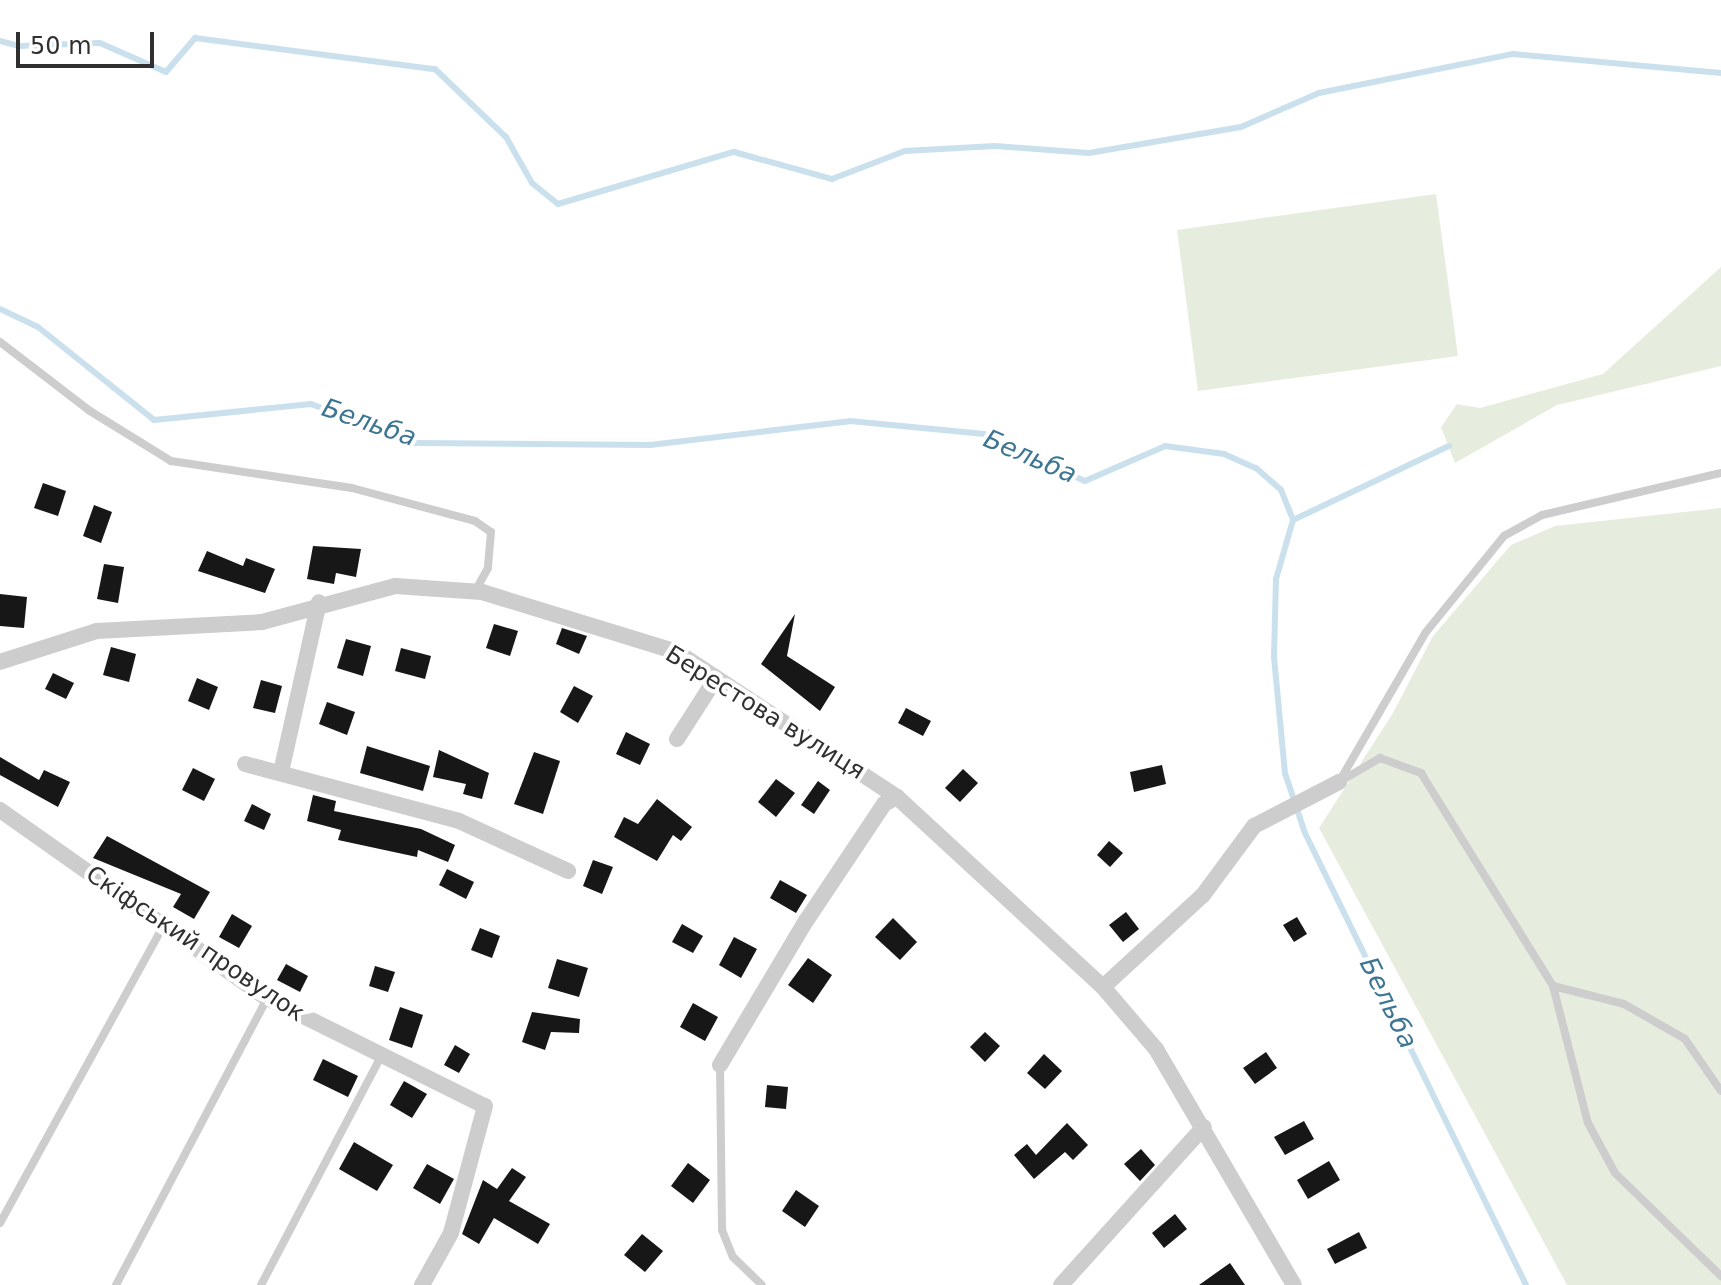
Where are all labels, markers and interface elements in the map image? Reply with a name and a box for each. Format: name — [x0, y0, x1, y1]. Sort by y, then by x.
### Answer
scale bar — [20, 16, 158, 66]
text: 50 m — [30, 32, 92, 60]
water label: Бельба — [318, 392, 420, 454]
water label: Бельба — [979, 424, 1081, 490]
street label: Берестова вулиця — [660, 640, 870, 786]
street label: Скіфський провулок — [80, 860, 310, 1028]
water label: Бельба — [1353, 952, 1423, 1054]

